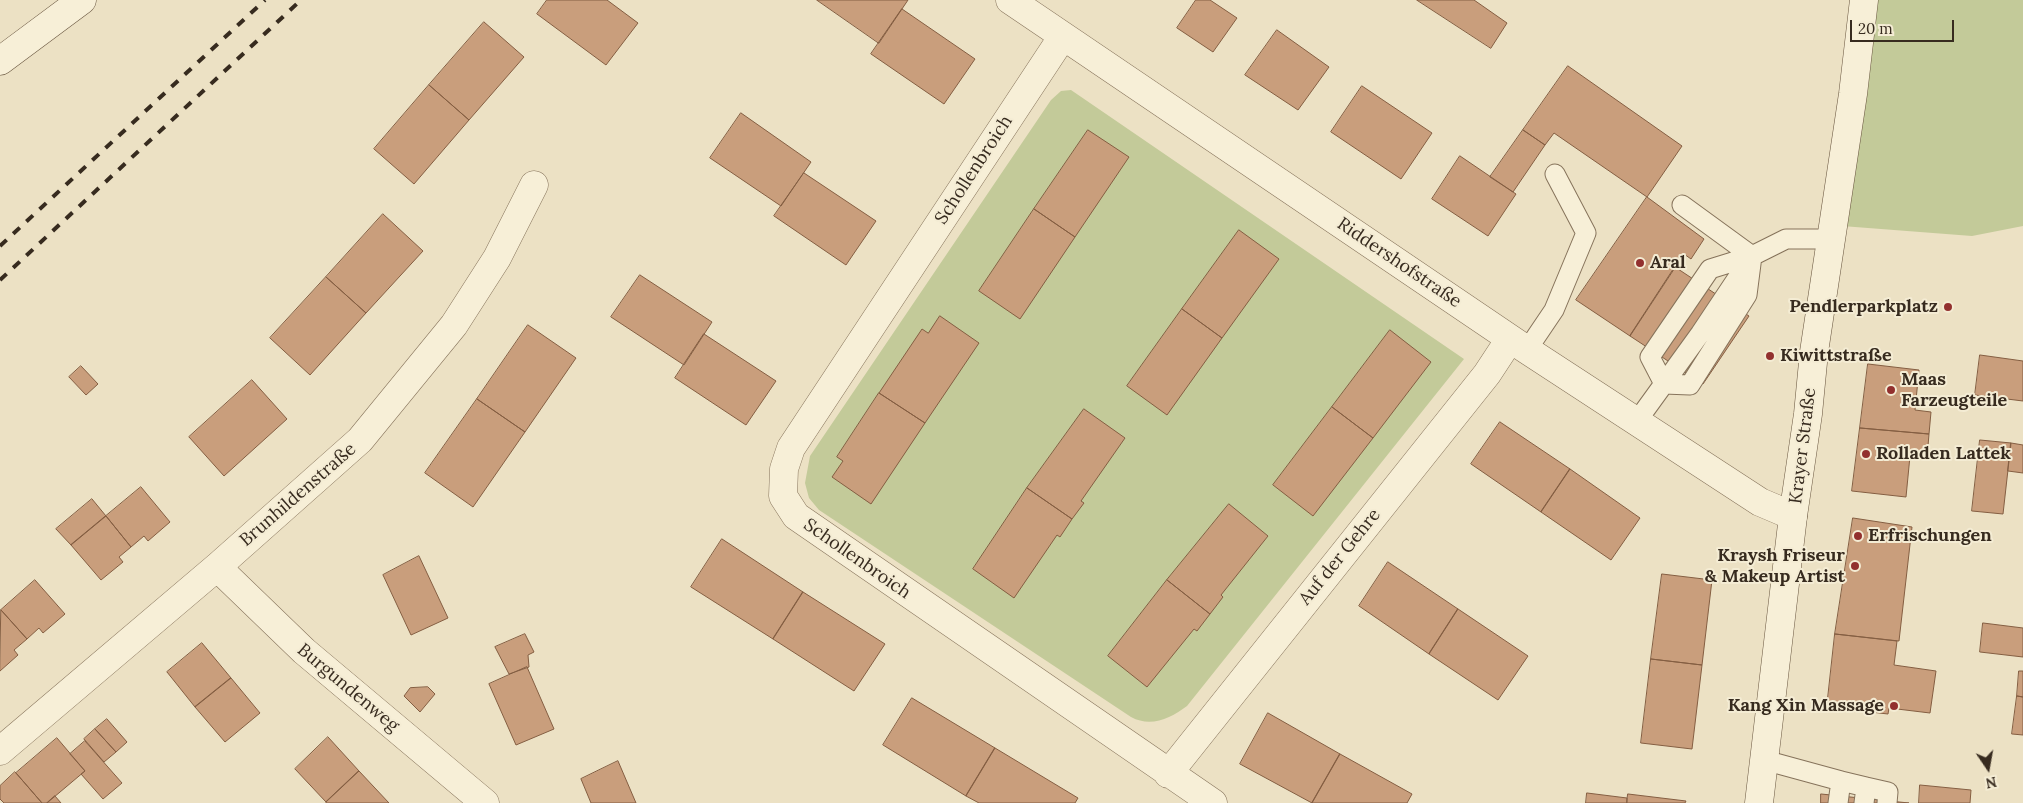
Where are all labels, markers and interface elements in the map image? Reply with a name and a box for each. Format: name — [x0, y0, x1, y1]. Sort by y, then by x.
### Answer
scale bar — [1853, 10, 1957, 42]
text: 20 m — [1858, 19, 1893, 38]
street label: Schollenbroich — [931, 111, 1017, 229]
street label: Riddershofstraße — [1333, 213, 1465, 313]
place label: Aral — [1650, 252, 1686, 274]
marker: Aral — [1634, 257, 1646, 269]
place label: Pendlerparkplatz — [1789, 296, 1938, 318]
marker: Pendlerparkplatz — [1942, 301, 1954, 313]
place label: Kiwittstraße — [1780, 345, 1892, 367]
marker: Kiwittstraße — [1764, 350, 1776, 362]
place label: Maas Farzeugteile — [1901, 369, 2007, 412]
marker: Maas Farzeugteile — [1885, 384, 1897, 396]
street label: Krayer Straße — [1785, 387, 1821, 505]
street label: Brunhildenstraße — [235, 439, 361, 551]
place label: Rolladen Lattek — [1876, 443, 2011, 465]
marker: Rolladen Lattek — [1860, 448, 1872, 460]
street label: Auf der Gehre — [1295, 505, 1385, 609]
street label: Schollenbroich — [799, 514, 915, 604]
place label: Erfrischungen — [1868, 525, 1992, 547]
marker: Erfrischungen — [1852, 530, 1864, 542]
place label: Kraysh Friseur & Makeup Artist — [1705, 545, 1845, 588]
marker: Kraysh Friseur & Makeup Artist — [1849, 560, 1861, 572]
street label: Burgundenweg — [293, 639, 403, 737]
place label: Kang Xin Massage — [1728, 695, 1884, 717]
marker: Kang Xin Massage — [1888, 700, 1900, 712]
north arrow — [1963, 743, 2013, 793]
text: N — [1984, 773, 1998, 793]

